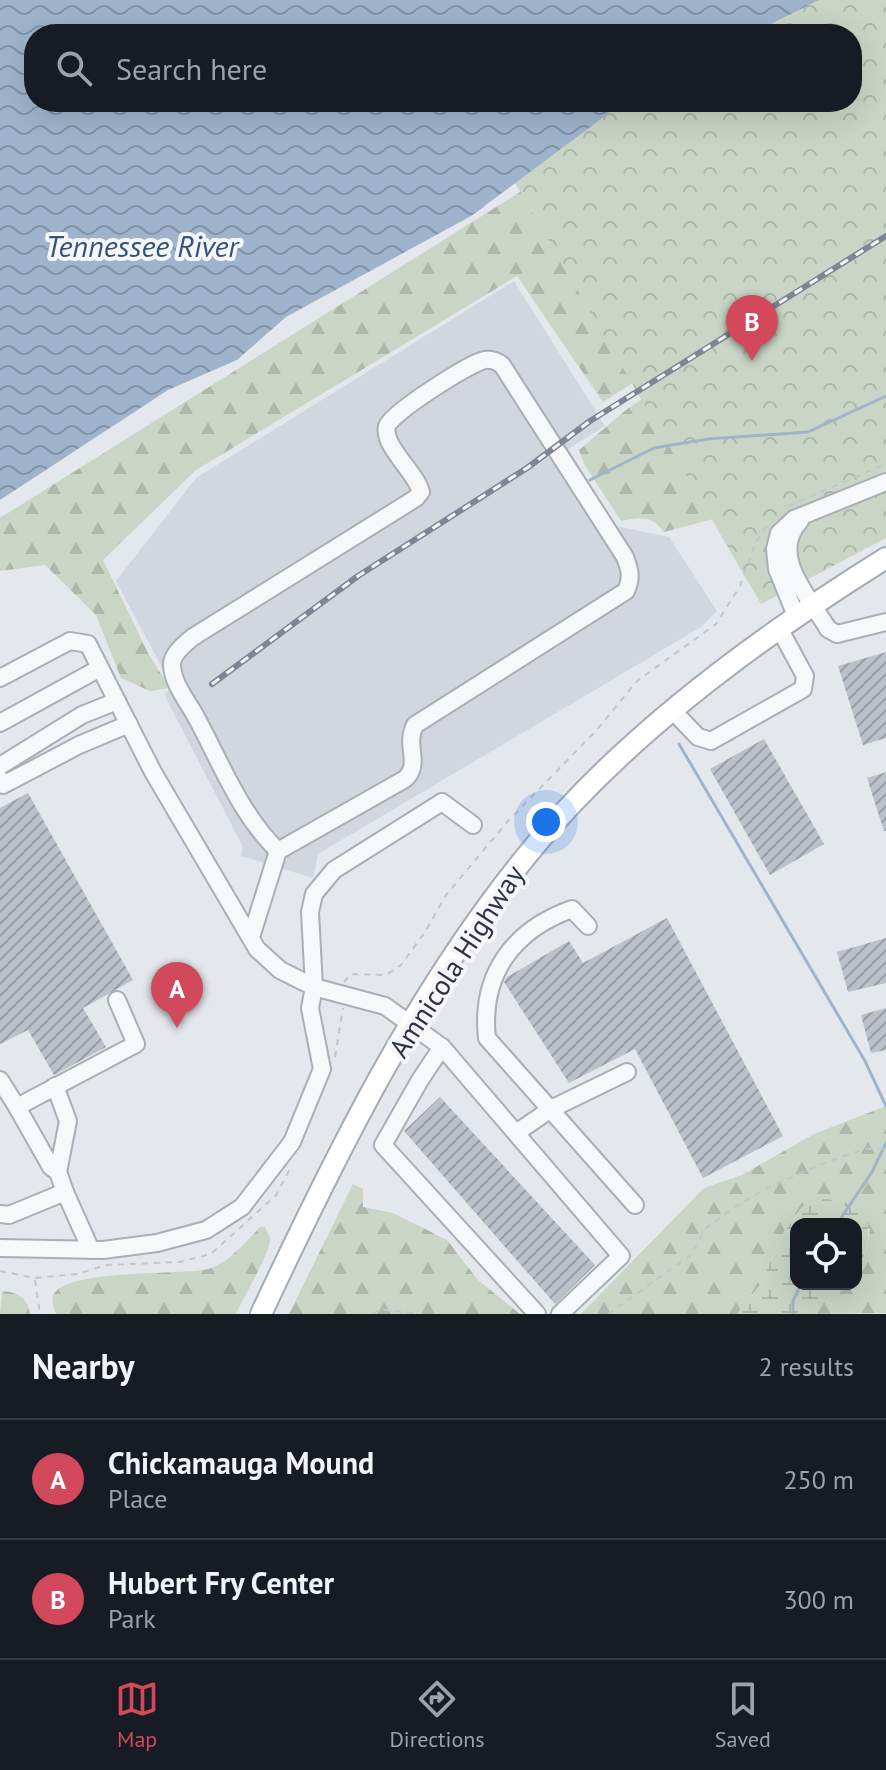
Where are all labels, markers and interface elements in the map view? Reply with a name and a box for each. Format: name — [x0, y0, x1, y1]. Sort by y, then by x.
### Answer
search box — [24, 24, 862, 112]
icon: search — [52, 46, 96, 90]
text: Search here — [116, 49, 267, 88]
water label: Tennessee River — [46, 226, 240, 265]
pin: B — [726, 295, 778, 361]
your location — [526, 802, 566, 842]
street label: Amnicola Highway — [380, 858, 532, 1064]
pin: A — [151, 962, 203, 1028]
map controls — [790, 1218, 862, 1290]
button: locate — [790, 1218, 862, 1290]
text: Nearby — [32, 1344, 134, 1388]
text: 2 results — [759, 1350, 854, 1383]
text: Chickamauga Mound — [108, 1443, 374, 1482]
text: A — [50, 1463, 66, 1496]
text: 250 m — [783, 1463, 854, 1496]
text: Place — [108, 1482, 167, 1515]
text: Hubert Fry Center — [108, 1563, 334, 1602]
text: B — [50, 1583, 66, 1616]
text: 300 m — [783, 1583, 854, 1616]
text: Park — [108, 1602, 156, 1635]
tab: Map — [115, 1677, 159, 1753]
tab: Directions — [389, 1677, 485, 1753]
tab: Saved — [715, 1677, 771, 1753]

